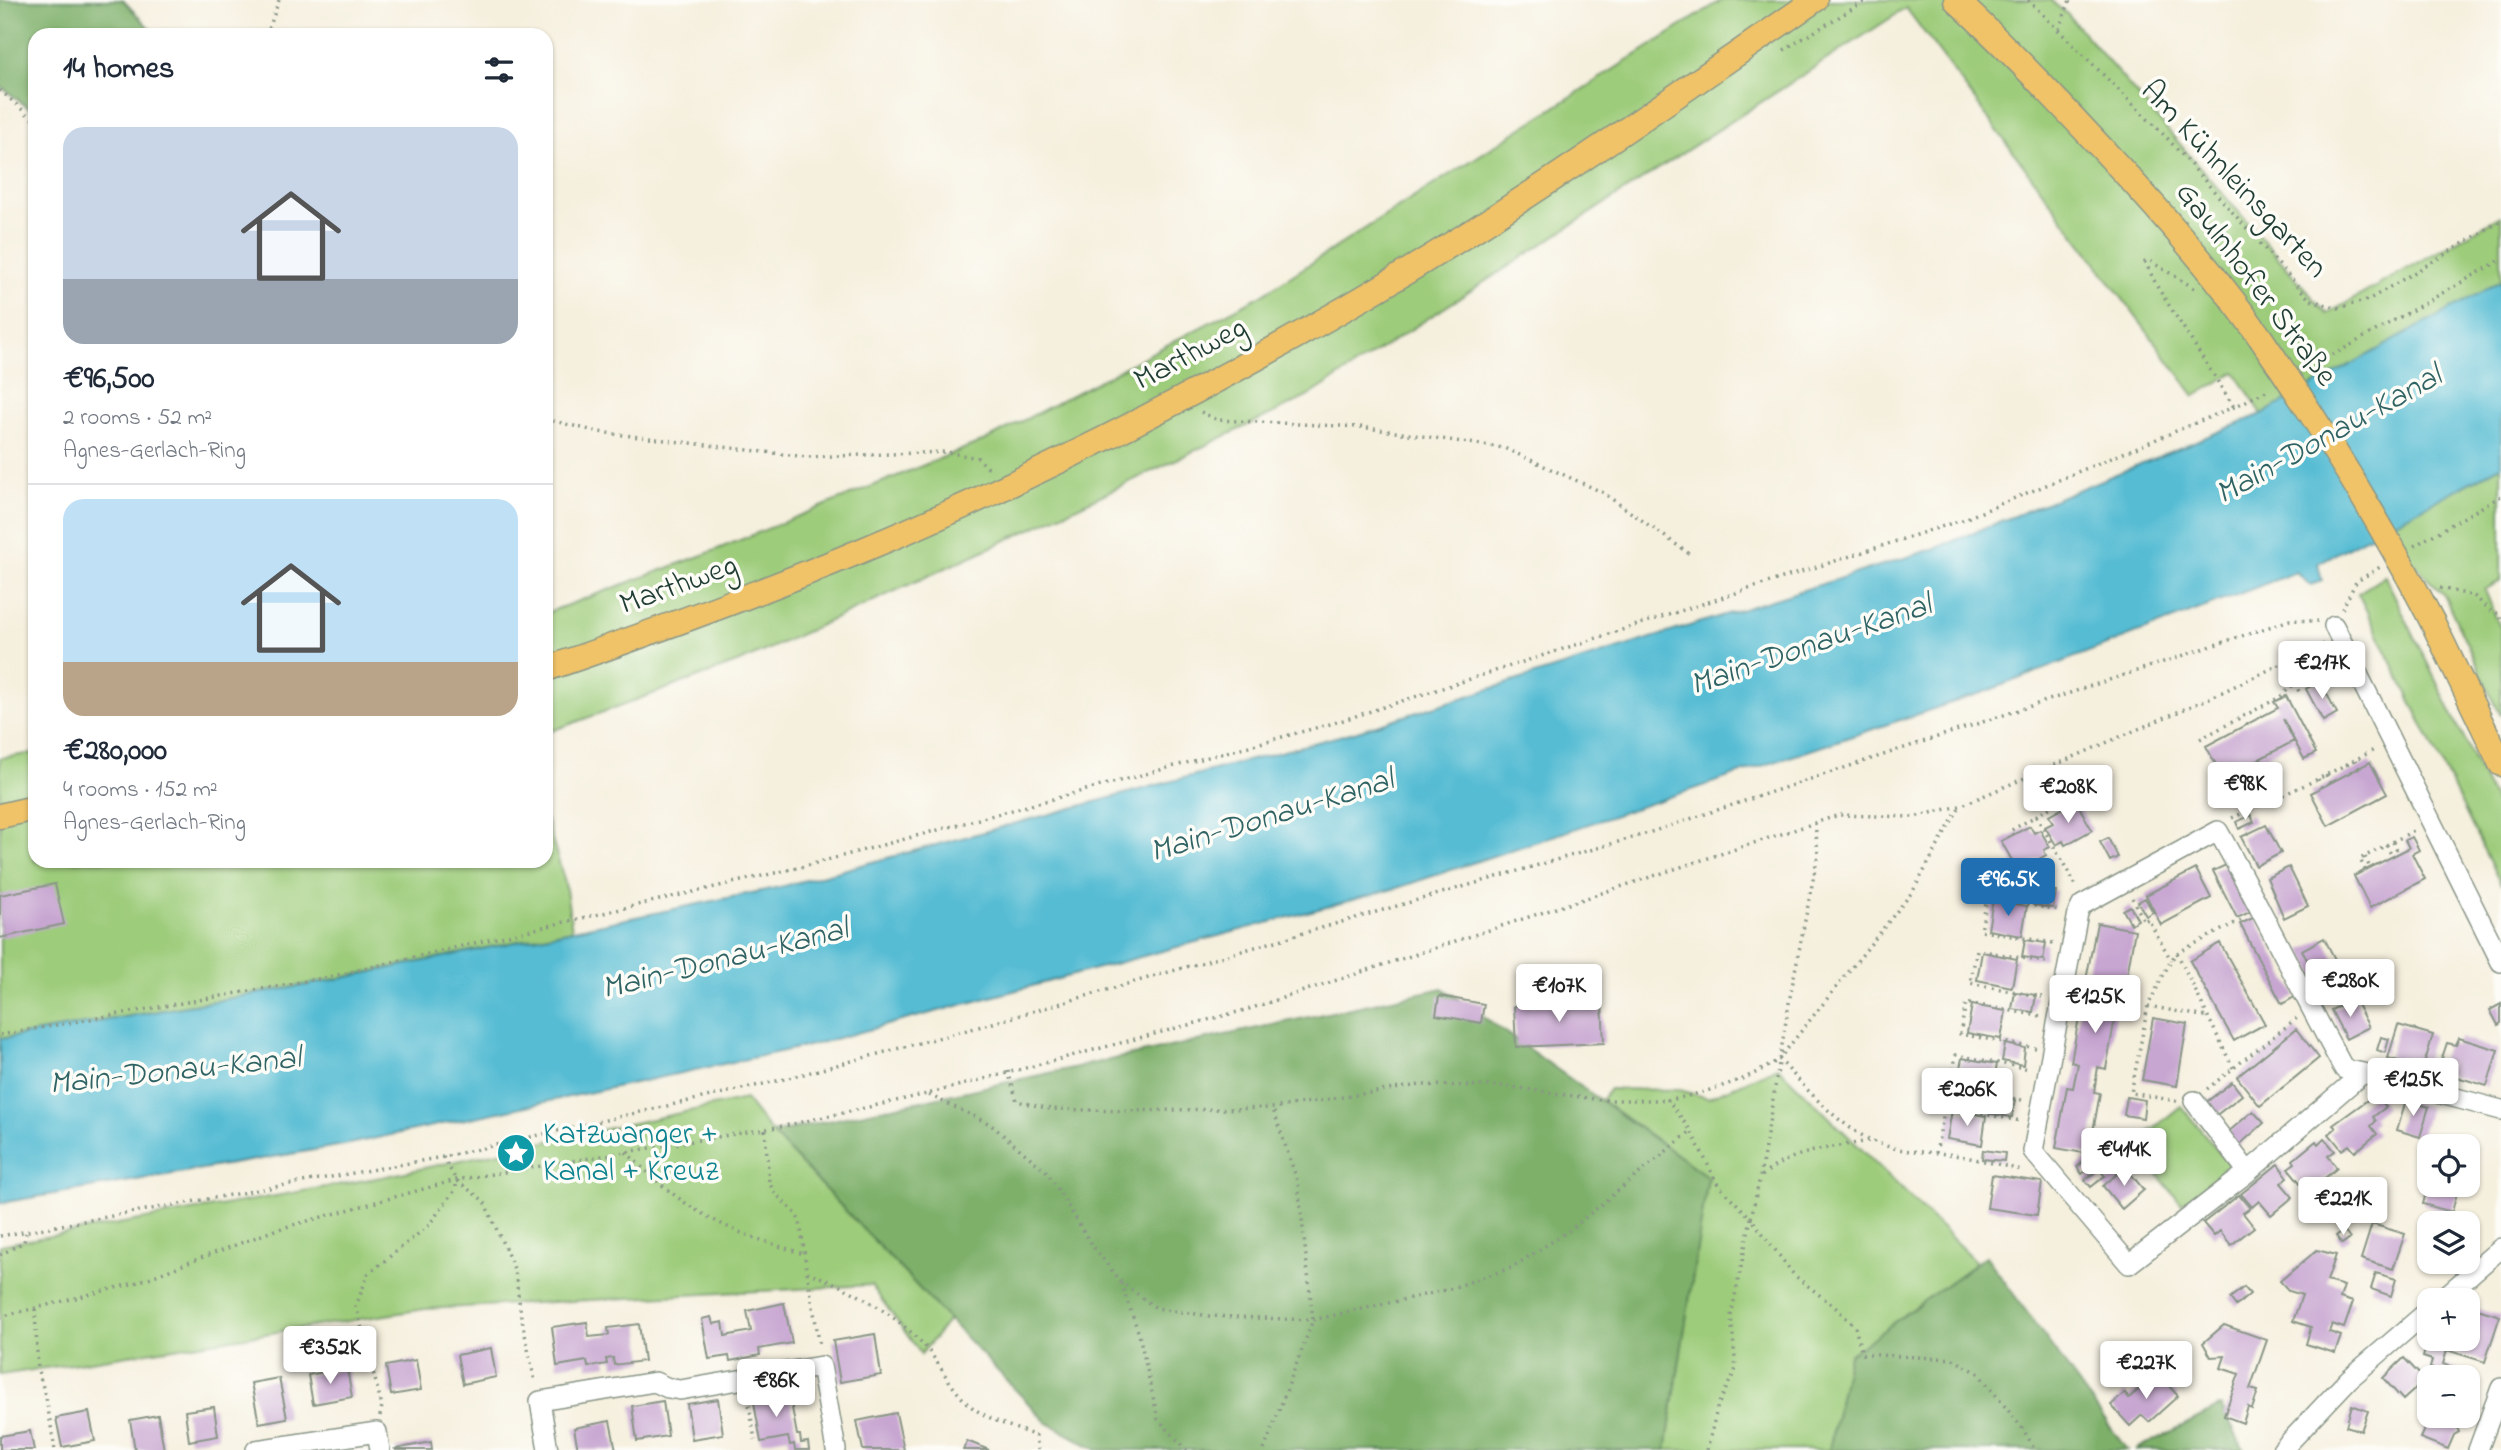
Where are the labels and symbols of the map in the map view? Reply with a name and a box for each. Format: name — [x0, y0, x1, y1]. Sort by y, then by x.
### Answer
street label: Am Kühnleinsgarten — [2128, 70, 2338, 290]
street label: Gaulnhofer Straße — [2162, 173, 2348, 398]
street label: Marthweg — [1126, 306, 1256, 404]
water label: Main-Donau-Kanal — [2207, 352, 2454, 518]
street label: Marthweg — [613, 543, 745, 629]
water label: Main-Donau-Kanal — [1684, 581, 1941, 710]
pin: €217K — [2273, 642, 2371, 701]
water label: Main-Donau-Kanal — [1144, 756, 1403, 877]
pin: €98K — [2204, 762, 2286, 822]
pin: €208K — [2019, 766, 2117, 825]
pin: €96.5K — [1951, 858, 2065, 918]
water label: Main-Donau-Kanal — [597, 905, 857, 1014]
pin: €280K — [2301, 960, 2399, 1019]
pin: €107K — [1510, 964, 1608, 1024]
pin: €125K — [2046, 976, 2144, 1035]
water label: Main-Donau-Kanal — [47, 1035, 307, 1109]
pin: €125K — [2364, 1058, 2462, 1118]
pin: €206K — [1918, 1068, 2016, 1128]
place label: Katzwanger + Kanal + Kreuz — [543, 1112, 719, 1196]
pin: €414K — [2075, 1128, 2173, 1188]
place icon: Katzwanger + Kanal + Kreuz — [495, 1132, 537, 1174]
pin: €221K — [2294, 1178, 2392, 1237]
pin: €352K — [281, 1326, 379, 1386]
pin: €227K — [2097, 1342, 2195, 1401]
pin: €86K — [735, 1360, 817, 1419]

